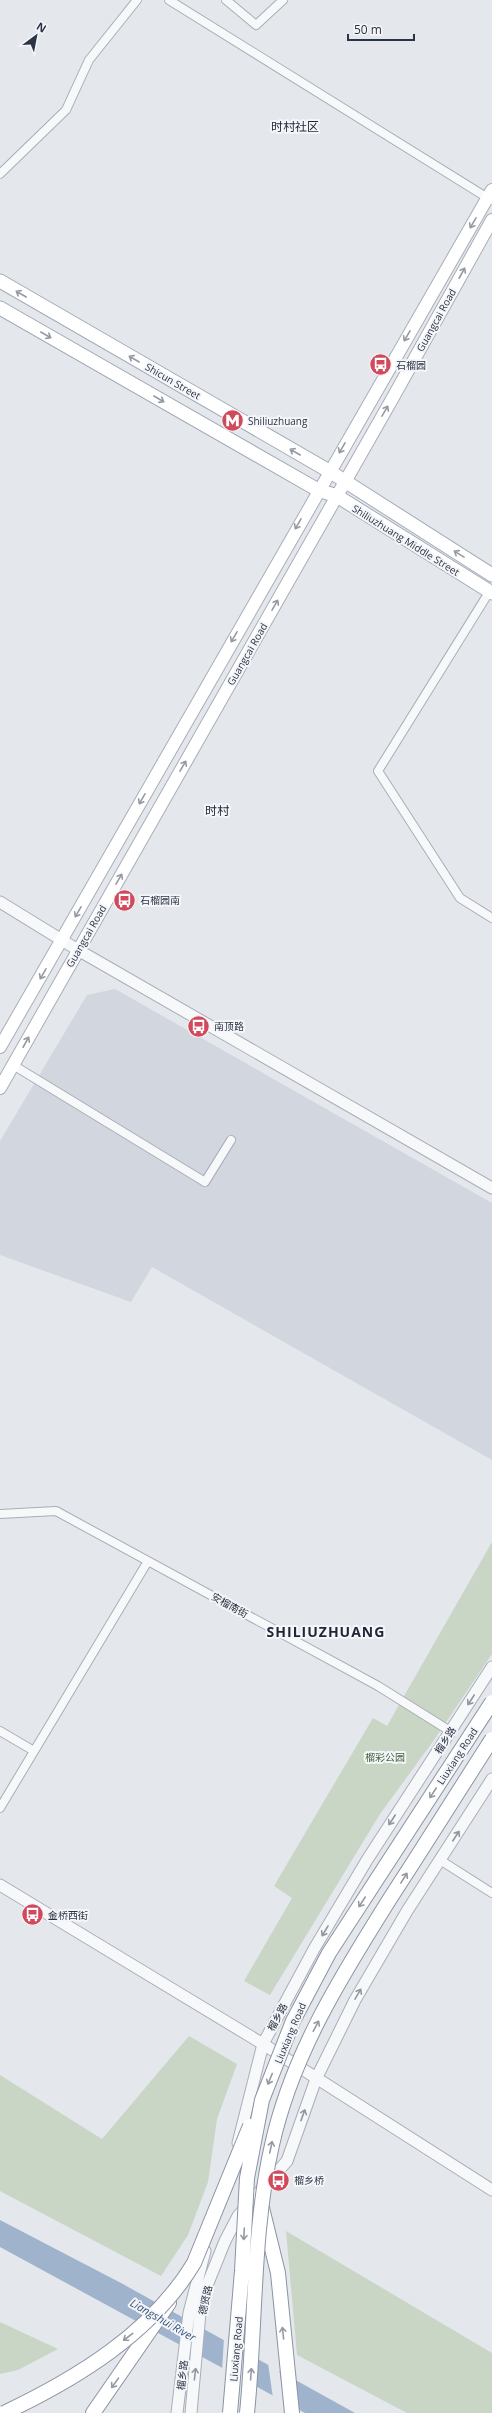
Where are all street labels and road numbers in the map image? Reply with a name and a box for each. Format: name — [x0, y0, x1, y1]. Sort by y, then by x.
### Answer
street label: Guangcai Road — [413, 286, 459, 354]
street label: Shicun Street — [143, 360, 204, 403]
street label: Shiliuzhuang Middle Street — [350, 501, 463, 579]
street label: Guangcai Road — [223, 620, 271, 688]
street label: Guangcai Road — [62, 902, 110, 970]
street label: 安榴南街 — [209, 1589, 251, 1621]
street label: 榴乡路 — [431, 1724, 459, 1756]
street label: Liuxiang Road — [433, 1725, 481, 1787]
street label: 榴乡路 — [264, 2000, 290, 2034]
street label: Liuxiang Road — [271, 2000, 309, 2066]
street label: 德贤路 — [195, 2284, 215, 2316]
street label: Liuxiang Road — [226, 2316, 246, 2382]
street label: 榴乡路 — [173, 2359, 191, 2391]

